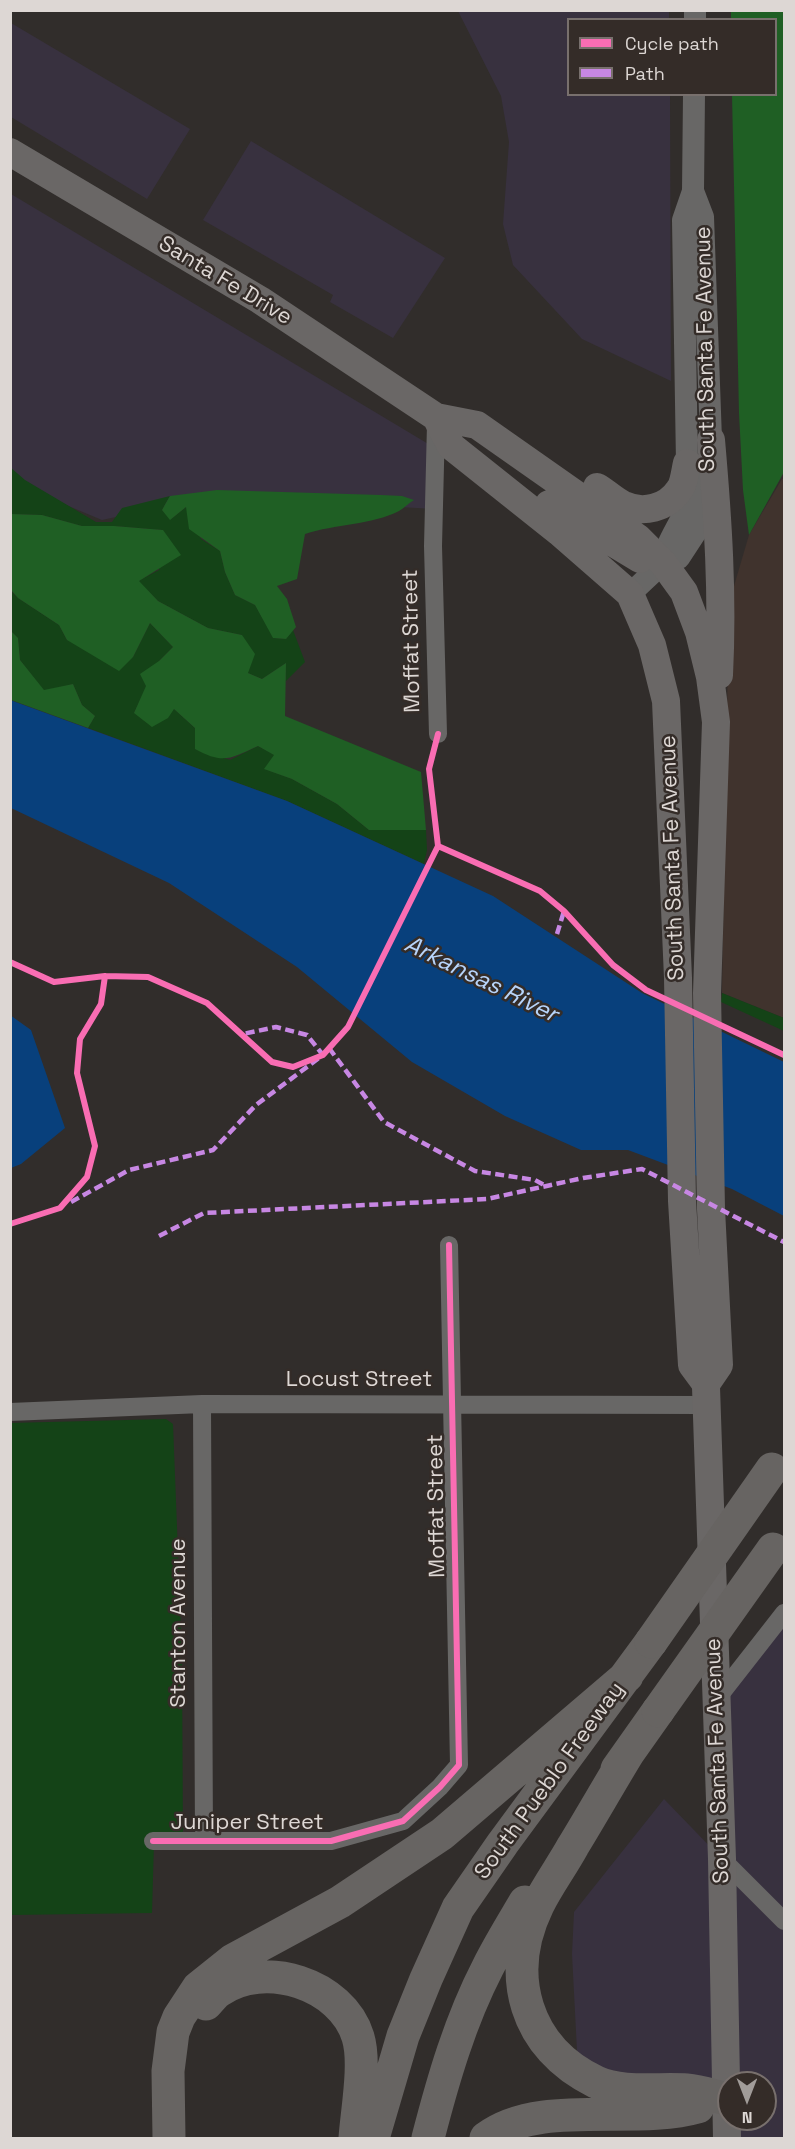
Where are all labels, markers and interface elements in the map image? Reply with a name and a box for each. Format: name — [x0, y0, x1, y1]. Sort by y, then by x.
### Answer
legend — [567, 18, 777, 96]
text: Cycle path — [625, 32, 719, 55]
text: Path — [625, 62, 665, 85]
street label: South Santa Fe Avenue — [691, 226, 721, 472]
street label: Santa Fe Drive — [154, 231, 296, 331]
street label: Moffat Street — [398, 569, 426, 713]
street label: South Santa Fe Avenue — [656, 735, 690, 981]
water label: Arkansas River — [400, 930, 562, 1030]
street label: Locust Street — [286, 1367, 432, 1393]
street label: Moffat Street — [423, 1434, 451, 1578]
street label: Stanton Avenue — [166, 1538, 192, 1708]
street label: South Santa Fe Avenue — [701, 1638, 735, 1884]
street label: South Pueblo Freeway — [470, 1677, 630, 1885]
street label: Juniper Street — [170, 1810, 324, 1836]
north arrow — [717, 2071, 777, 2131]
text: N — [742, 2107, 752, 2128]

